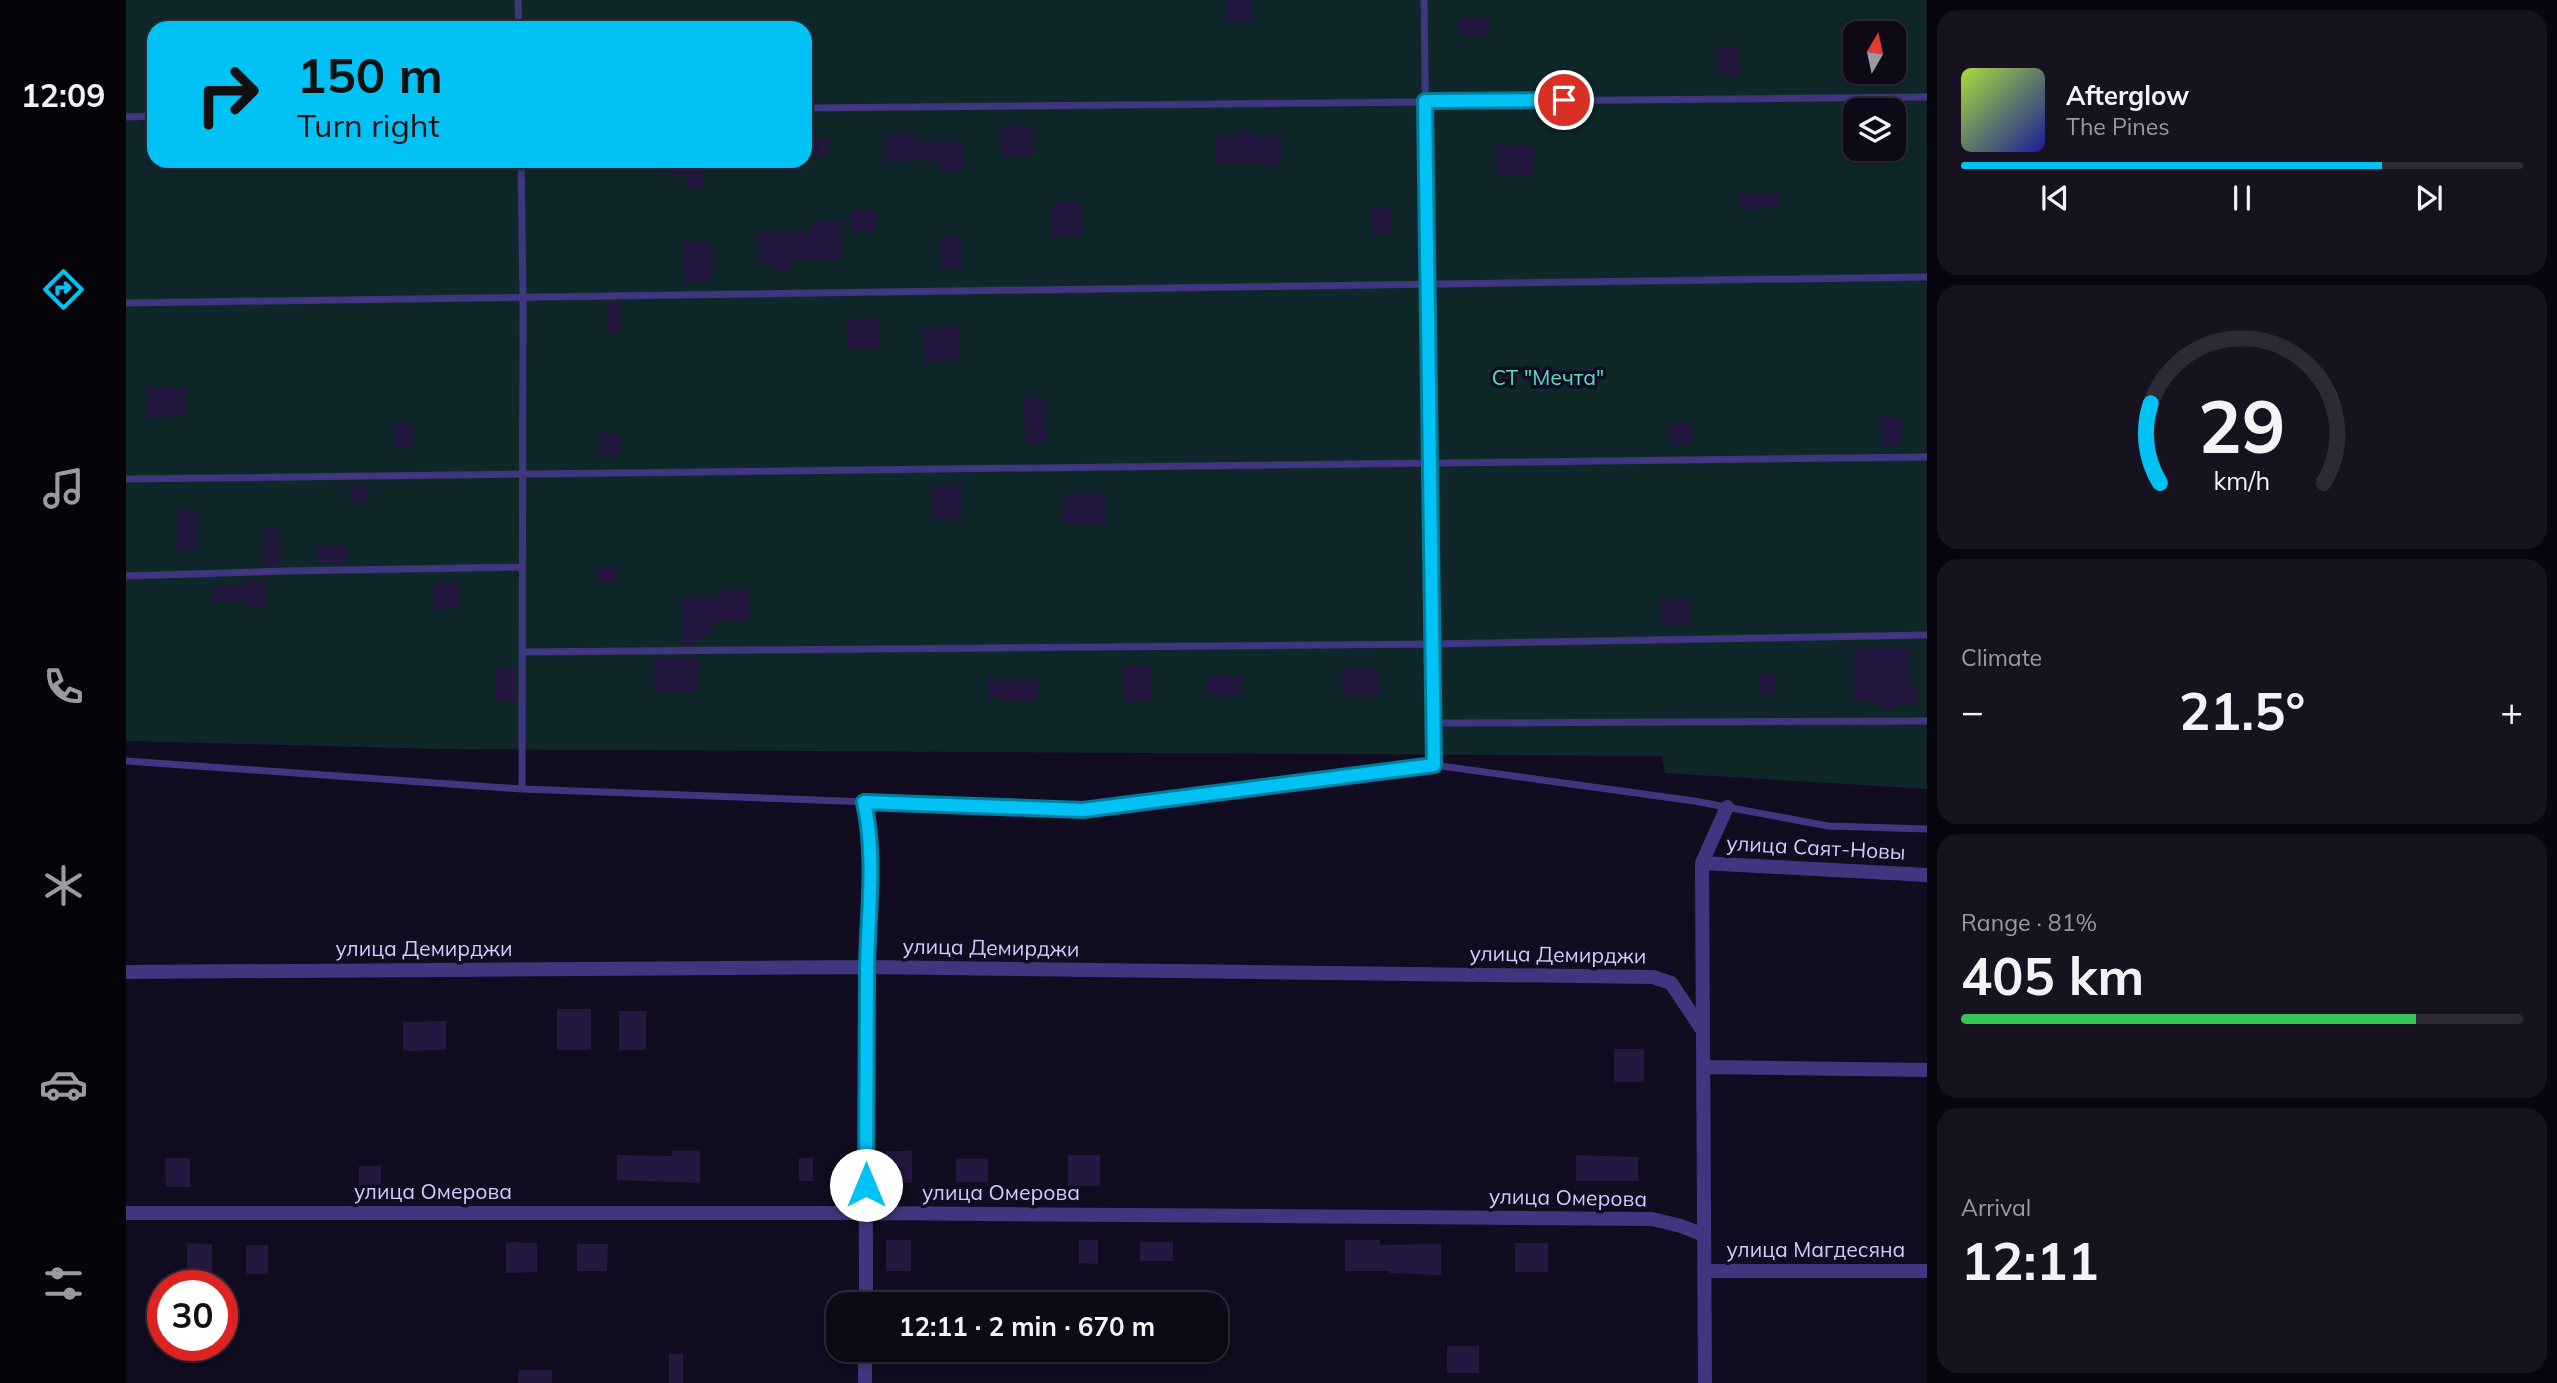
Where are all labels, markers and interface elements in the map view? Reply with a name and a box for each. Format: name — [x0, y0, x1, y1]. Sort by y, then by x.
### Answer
north arrow — [1843, 21, 1906, 84]
map controls — [1843, 21, 1906, 161]
text: 150 m — [297, 44, 443, 105]
icon: right — [182, 49, 273, 140]
pin — [1534, 70, 1594, 130]
text: 12:09 — [21, 75, 105, 115]
text: Afterglow — [2066, 79, 2189, 112]
icon: arrive — [1545, 81, 1583, 119]
button: layers — [1843, 98, 1906, 161]
text: Turn right — [297, 105, 440, 145]
text: The Pines — [2066, 112, 2170, 141]
icon: previous — [2036, 179, 2074, 217]
icon: pause — [2223, 179, 2261, 217]
icon: next — [2410, 179, 2448, 217]
icon: directions — [39, 265, 88, 314]
park label: СТ "Мечта" — [1492, 364, 1604, 390]
text: 29 — [2198, 380, 2286, 471]
icon: music — [39, 464, 88, 513]
text: km/h — [2214, 465, 2270, 496]
text: Climate — [1961, 643, 2042, 672]
icon: phone — [39, 662, 88, 711]
text: 21.5° — [2179, 678, 2305, 743]
text: − — [1961, 687, 1984, 735]
text: + — [2500, 687, 2523, 735]
street label: улица Саят-Новы — [1726, 829, 1906, 865]
icon: climate — [39, 861, 88, 910]
text: Range · 81% — [1961, 908, 2097, 937]
street label: улица Демирджи — [902, 932, 1080, 962]
street label: улица Демирджи — [336, 935, 512, 961]
street label: улица Демирджи — [1469, 939, 1647, 969]
text: 405 km — [1961, 943, 2144, 1008]
icon: car — [39, 1060, 88, 1109]
position arrow — [829, 1148, 903, 1222]
street label: улица Омерова — [354, 1178, 512, 1204]
street label: улица Омерова — [922, 1179, 1080, 1205]
street label: улица Омерова — [1489, 1183, 1647, 1211]
text: Arrival — [1961, 1193, 2031, 1222]
text: 12:11 — [1961, 1228, 2099, 1293]
street label: улица Магдесяна — [1727, 1236, 1905, 1262]
icon: filters — [39, 1259, 88, 1308]
speed limit sign: 30 — [147, 1270, 238, 1361]
text: 12:11 · 2 min · 670 m — [899, 1310, 1155, 1343]

